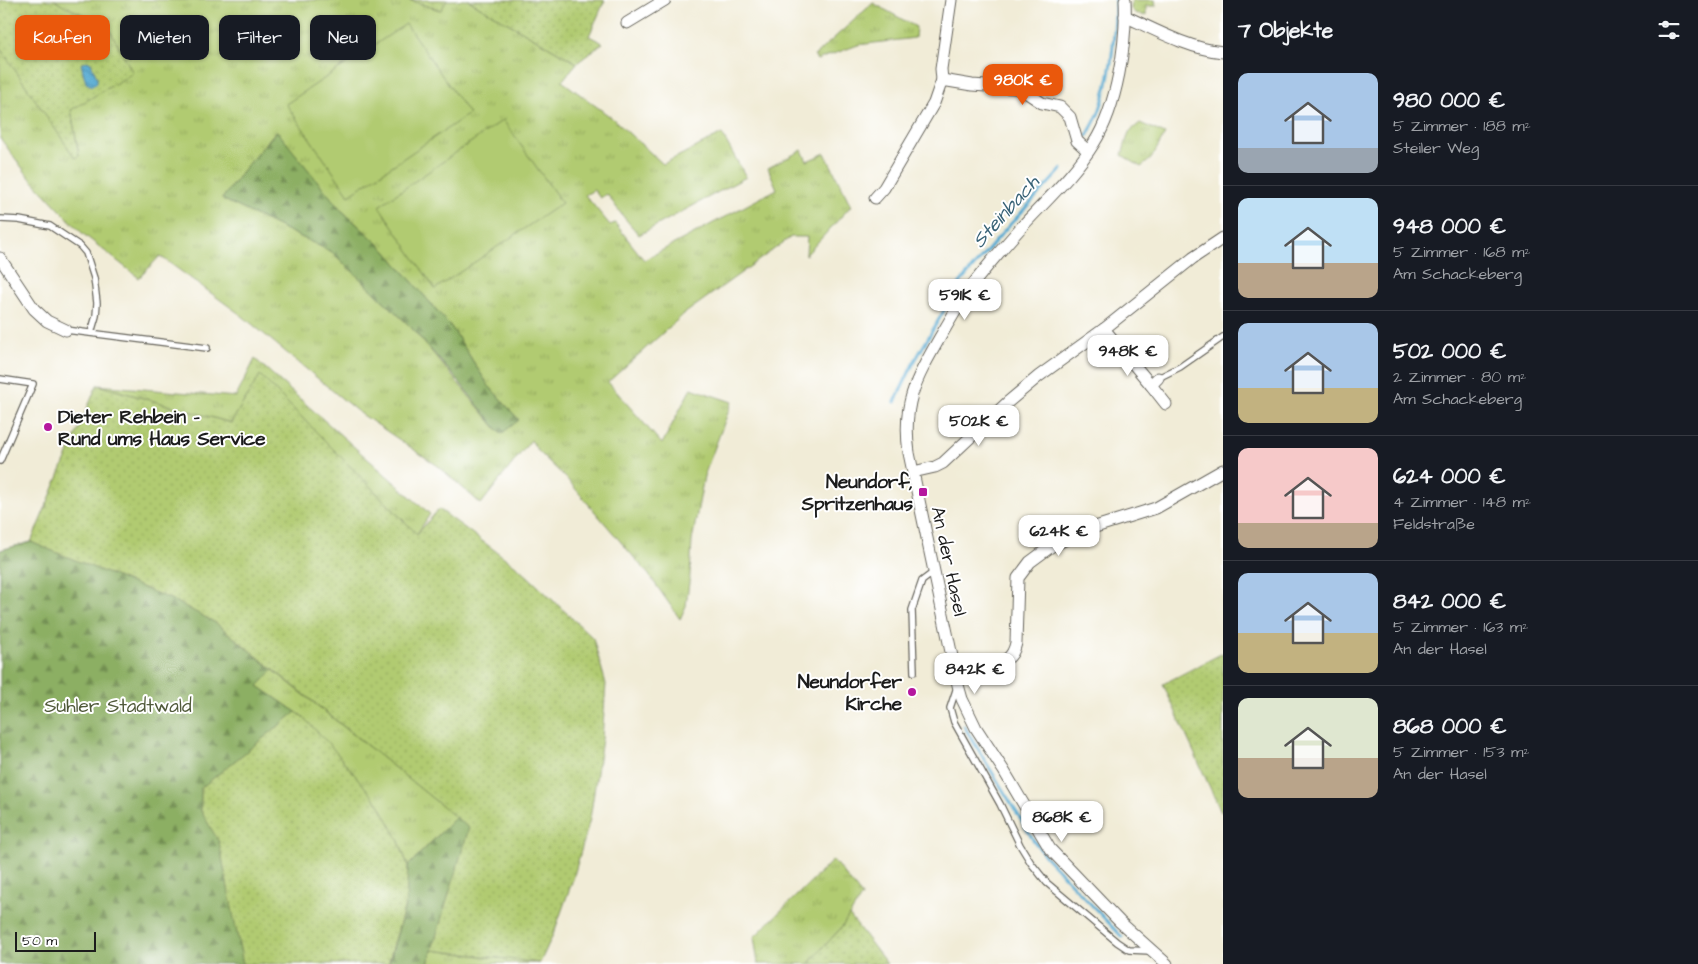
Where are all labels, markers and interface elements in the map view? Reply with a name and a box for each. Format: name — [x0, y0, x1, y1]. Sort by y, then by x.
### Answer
chip: Kaufen — [15, 15, 110, 60]
chip: Mieten — [120, 15, 209, 60]
chip: Filter — [219, 15, 300, 60]
chip: Neu — [310, 15, 376, 60]
text: 7 Objekte — [1238, 16, 1333, 45]
icon: filters — [1655, 16, 1683, 44]
pin: 980K € — [982, 64, 1064, 106]
text: 980K € — [994, 69, 1052, 91]
text: 980 000 € — [1393, 86, 1505, 115]
icon: home — [1278, 93, 1338, 153]
text: 5 Zimmer · 188 m² — [1393, 115, 1531, 137]
text: Steiler Weg — [1393, 137, 1479, 159]
water label: Steinbach — [966, 169, 1047, 254]
text: 948 000 € — [1393, 212, 1506, 241]
icon: home — [1278, 218, 1338, 278]
text: 5 Zimmer · 168 m² — [1393, 241, 1530, 263]
text: Am Schackeberg — [1393, 263, 1522, 285]
pin: 591K € — [924, 278, 1006, 321]
text: 591K € — [939, 284, 991, 306]
pin: 948K € — [1087, 334, 1169, 377]
text: 502 000 € — [1393, 337, 1506, 366]
text: 948K € — [1098, 340, 1158, 362]
icon: home — [1278, 343, 1338, 403]
text: 2 Zimmer · 80 m² — [1393, 366, 1526, 388]
text: Am Schackeberg — [1393, 388, 1522, 410]
place label: Dieter Rehbein - Rund ums Haus Service — [58, 404, 266, 453]
pin: 502K € — [938, 404, 1020, 447]
text: 502K € — [949, 410, 1009, 432]
marker: Dieter Rehbein - Rund ums Haus Service — [42, 421, 54, 433]
text: 624 000 € — [1393, 462, 1506, 491]
icon: home — [1278, 468, 1338, 528]
place label: Neundorf, Spritzenhaus — [801, 469, 913, 518]
marker: Neundorf, Spritzenhaus — [917, 486, 929, 498]
text: 4 Zimmer · 148 m² — [1393, 491, 1531, 513]
street label: An der Hasel — [924, 504, 973, 619]
text: Feldstraße — [1393, 513, 1475, 535]
pin: 624K € — [1018, 514, 1100, 557]
text: 624K € — [1030, 520, 1088, 542]
text: 842 000 € — [1393, 587, 1506, 616]
icon: home — [1278, 593, 1338, 653]
text: 5 Zimmer · 163 m² — [1393, 616, 1528, 638]
text: An der Hasel — [1393, 638, 1487, 660]
pin: 842K € — [934, 652, 1016, 695]
text: 842K € — [945, 658, 1005, 680]
place label: Neundorfer Kirche — [798, 669, 903, 718]
marker: Neundorfer Kirche — [906, 686, 918, 698]
park label: Suhler Stadtwald — [44, 693, 192, 720]
text: 868 000 € — [1393, 712, 1507, 741]
icon: home — [1278, 718, 1338, 778]
text: 5 Zimmer · 153 m² — [1393, 741, 1530, 763]
text: An der Hasel — [1393, 763, 1487, 785]
pin: 868K € — [1021, 800, 1103, 843]
text: 868K € — [1032, 806, 1092, 828]
scale bar — [15, 929, 96, 952]
text: 50 m — [22, 931, 57, 951]

